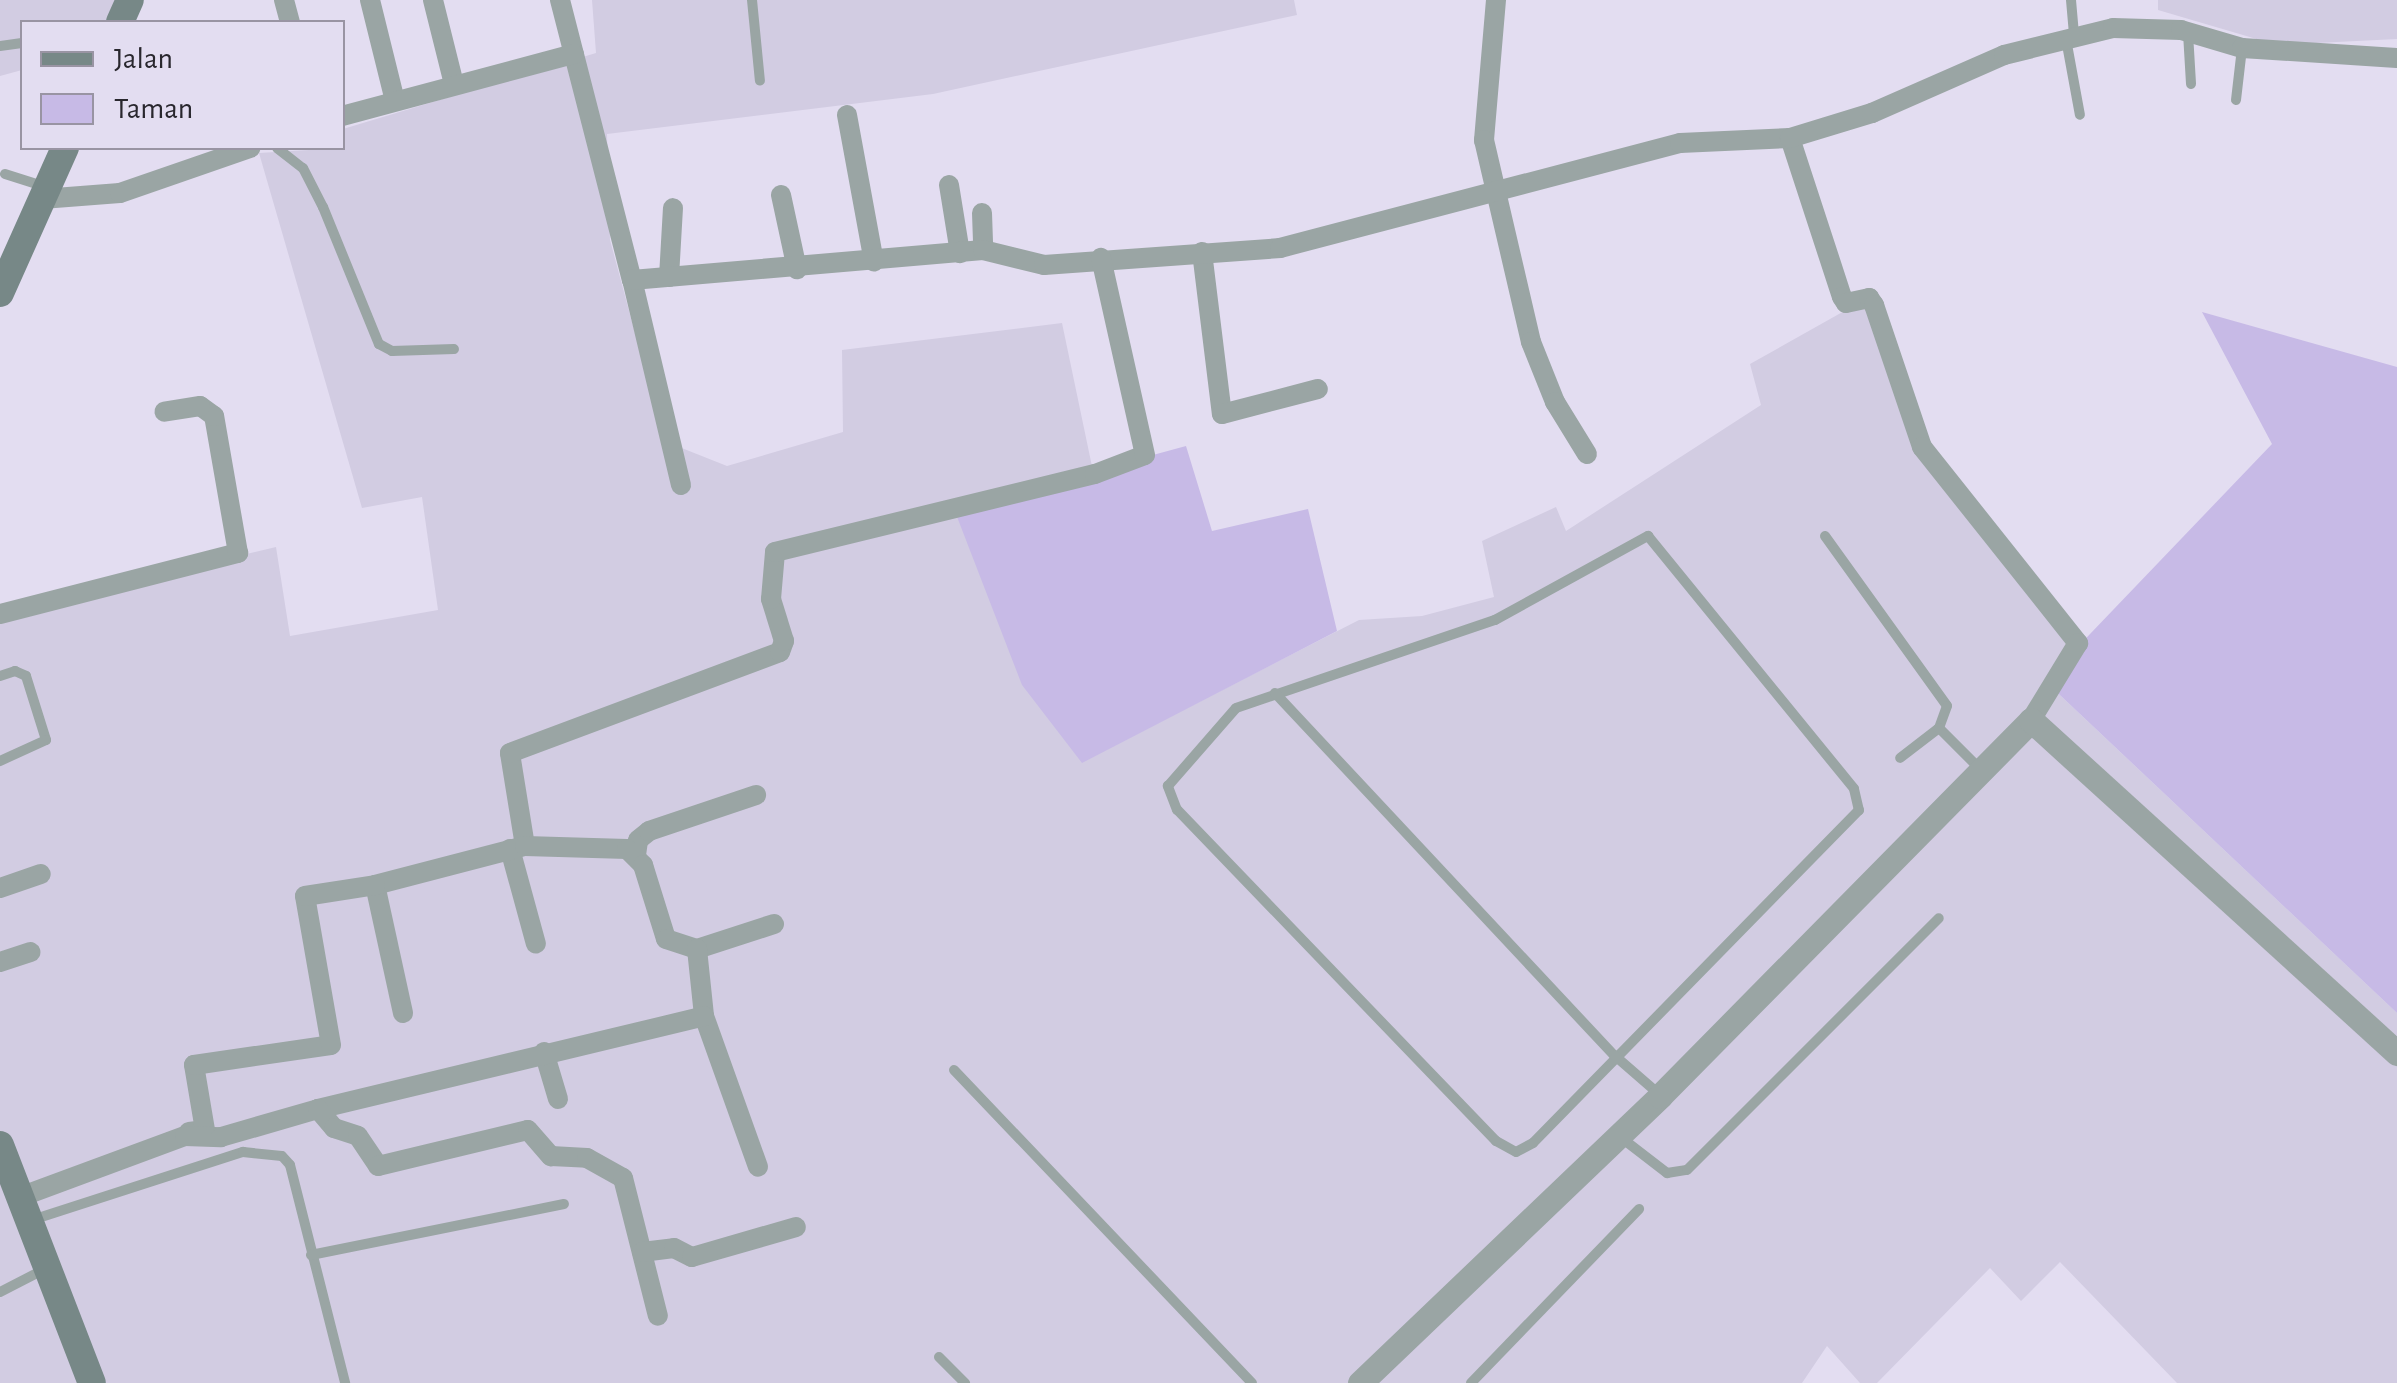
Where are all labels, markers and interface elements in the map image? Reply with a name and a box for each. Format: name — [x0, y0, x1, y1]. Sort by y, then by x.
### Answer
legend — [20, 20, 345, 150]
text: Jalan — [114, 44, 173, 74]
text: Taman — [114, 94, 193, 124]

